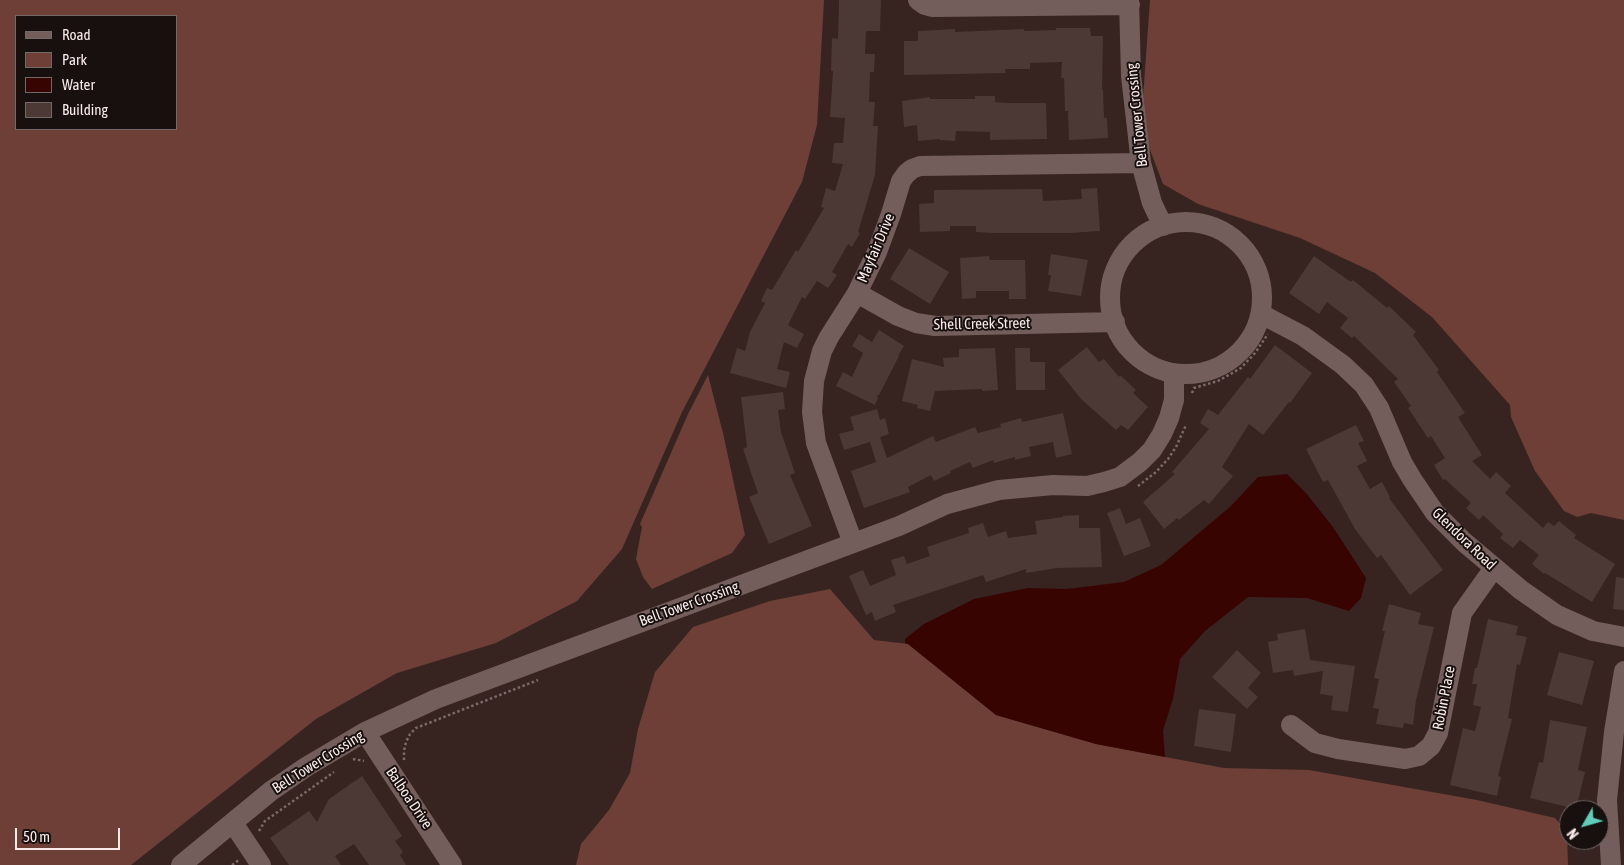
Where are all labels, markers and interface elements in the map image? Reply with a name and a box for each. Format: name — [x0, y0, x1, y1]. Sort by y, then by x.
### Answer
legend — [15, 15, 178, 130]
text: Road — [62, 26, 91, 43]
text: Park — [62, 51, 87, 68]
street label: Bell Tower Crossing — [1123, 62, 1151, 168]
text: Water — [62, 76, 95, 93]
text: Building — [62, 101, 108, 118]
street label: Mayfair Drive — [853, 211, 899, 285]
street label: Shell Creek Street — [934, 314, 1030, 334]
street label: Glendora Road — [1428, 504, 1500, 574]
street label: Bell Tower Crossing — [637, 578, 741, 630]
street label: Robin Place — [1429, 664, 1459, 732]
street label: Bell Tower Crossing — [269, 727, 367, 797]
street label: Balboa Drive — [382, 764, 436, 832]
north arrow — [1559, 800, 1609, 850]
scale bar — [18, 818, 122, 850]
text: N — [1564, 825, 1582, 842]
text: 50 m — [23, 828, 50, 845]

